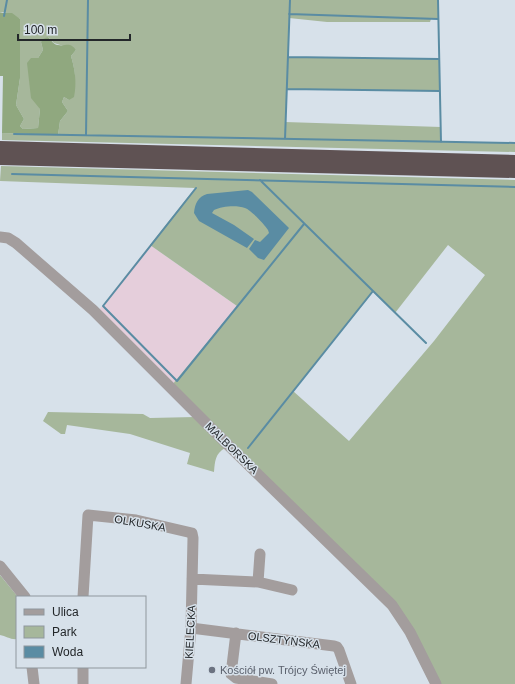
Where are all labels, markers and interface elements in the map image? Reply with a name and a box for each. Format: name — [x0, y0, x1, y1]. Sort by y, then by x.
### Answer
scale bar — [18, 16, 130, 42]
text: 100 m — [24, 23, 57, 37]
street label: MALBORSKA — [203, 420, 261, 477]
street label: OLKUSKA — [113, 513, 167, 534]
legend — [16, 596, 146, 668]
street label: KIELECKA — [183, 604, 197, 659]
text: Ulica — [52, 605, 79, 619]
text: Park — [52, 625, 78, 639]
street label: OLSZTYŃSKA — [247, 630, 321, 650]
text: Woda — [52, 645, 83, 659]
place label: Kościół pw. Trójcy Świętej — [220, 664, 346, 676]
marker: Kościół pw. Trójcy Świętej — [207, 665, 217, 675]

